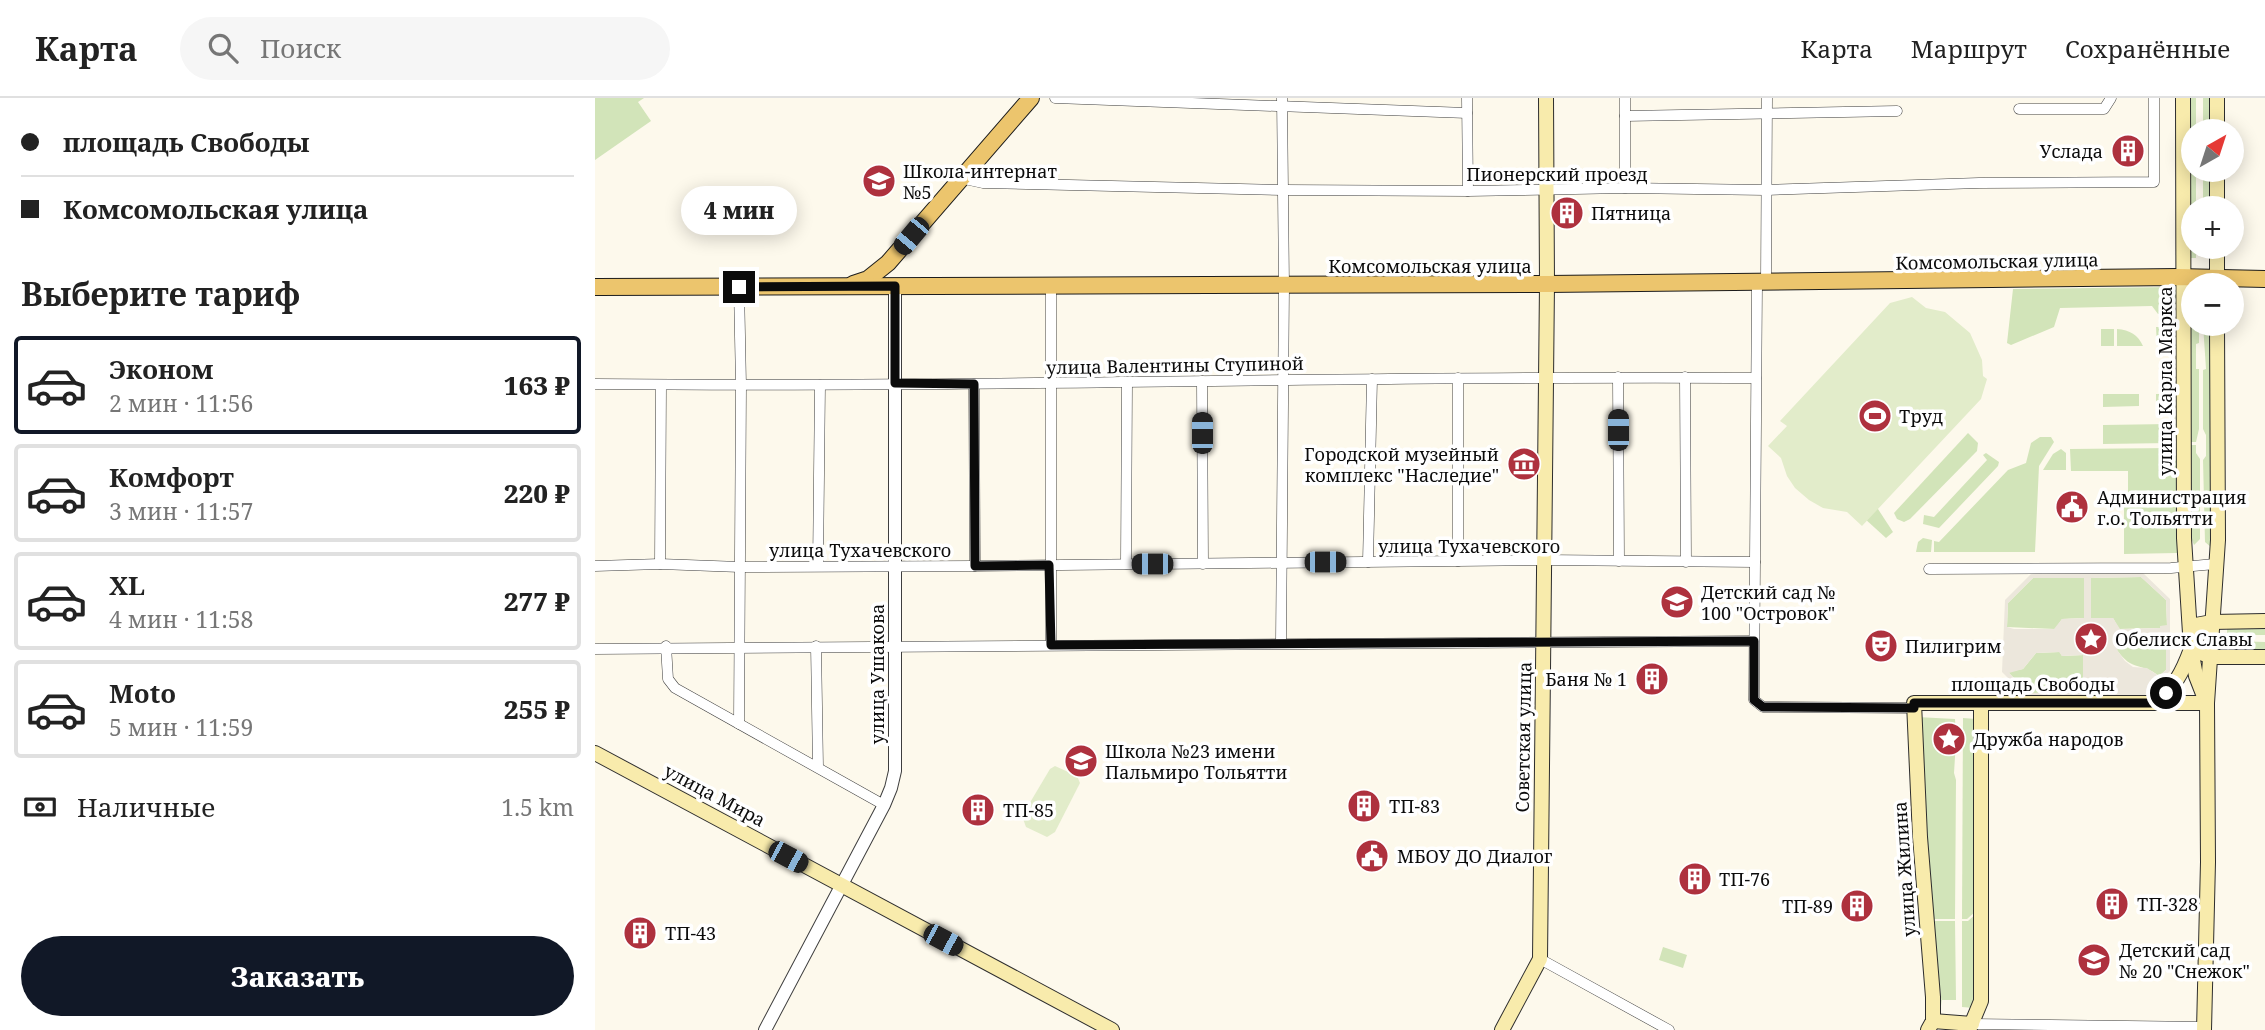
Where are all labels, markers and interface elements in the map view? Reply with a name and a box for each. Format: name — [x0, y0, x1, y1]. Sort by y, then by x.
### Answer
search box — [180, 17, 670, 80]
text: Карта — [35, 26, 138, 71]
icon: search — [204, 29, 242, 67]
text: Поиск — [260, 30, 341, 66]
text: Карта — [1801, 32, 1873, 65]
text: Маршрут — [1911, 32, 2027, 65]
text: Сохранённые — [2065, 32, 2230, 65]
north arrow — [2181, 119, 2243, 182]
map controls — [2181, 119, 2244, 336]
text: площадь Свободы — [63, 124, 309, 160]
building icon: Услада — [2109, 132, 2147, 170]
place label: Услада — [2040, 139, 2103, 163]
place label: Школа-интернат №5 — [903, 159, 1057, 204]
school or university icon: Школа-интернат №5 — [860, 162, 898, 200]
street label: Пионерский проезд — [1466, 162, 1648, 186]
callout: 4 мин — [681, 186, 797, 234]
text: Комсомольская улица — [63, 191, 368, 227]
text: 4 мин — [704, 194, 774, 226]
building icon: Пятница — [1548, 194, 1586, 232]
button: + — [2181, 196, 2244, 259]
place label: Пятница — [1591, 201, 1671, 225]
car — [890, 213, 933, 259]
street label: Комсомольская улица — [1895, 247, 2099, 275]
street label: Комсомольская улица — [1328, 254, 1532, 278]
route end — [723, 271, 755, 303]
text: Выберите тариф — [21, 272, 300, 315]
button: − — [2181, 273, 2244, 336]
street label: улица Карла Маркса — [2153, 286, 2177, 476]
text: Эконом — [109, 351, 213, 387]
street label: улица Валентины Ступиной — [1046, 351, 1304, 379]
icon: car — [25, 354, 88, 417]
text: 163 ₽ — [504, 367, 570, 403]
text: 2 мин · 11:56 — [109, 387, 253, 419]
sports icon: Труд — [1856, 397, 1894, 435]
place label: Труд — [1899, 404, 1943, 428]
car — [1608, 409, 1629, 451]
car — [1192, 412, 1213, 454]
place label: Городской музейный комплекс "Наследие" — [1304, 442, 1499, 487]
museum icon: Городской музейный комплекс "Наследие" — [1505, 445, 1543, 483]
text: Комфорт — [109, 459, 234, 495]
icon: car — [25, 462, 88, 525]
text: 220 ₽ — [504, 475, 570, 511]
place label: Администрация г.о. Тольятти — [2097, 485, 2246, 530]
public building icon: Администрация г.о. Тольятти — [2053, 488, 2091, 526]
text: 3 мин · 11:57 — [109, 495, 253, 527]
street label: улица Тухачевского — [1378, 534, 1560, 558]
street label: улица Тухачевского — [769, 538, 951, 562]
car — [1305, 552, 1347, 573]
car — [1132, 554, 1174, 575]
text: XL — [109, 567, 145, 603]
icon: car — [25, 570, 88, 633]
place label: Детский сад № 100 "Островок" — [1701, 580, 1835, 625]
text: 277 ₽ — [504, 583, 570, 619]
school or university icon: Детский сад № 100 "Островок" — [1658, 583, 1696, 621]
text: 4 мин · 11:58 — [109, 603, 253, 635]
street label: улица Ушакова — [865, 604, 889, 744]
place icon: Обелиск Славы — [2072, 620, 2110, 658]
theatre icon: Пилигрим — [1862, 627, 1900, 665]
place label: Обелиск Славы — [2115, 627, 2253, 651]
place label: Пилигрим — [1905, 634, 2002, 658]
building icon: Баня № 1 — [1633, 660, 1671, 698]
street label: Советская улица — [1510, 661, 1536, 813]
place label: Баня № 1 — [1545, 667, 1627, 691]
street label: площадь Свободы — [1951, 672, 2115, 696]
text: Moto — [109, 675, 176, 711]
route start — [2150, 677, 2182, 709]
icon: car — [25, 678, 88, 741]
text: 255 ₽ — [504, 691, 570, 727]
text: 5 мин · 11:59 — [109, 711, 253, 743]
place icon: Дружба народов — [1930, 720, 1968, 758]
place label: Дружба народов — [1973, 727, 2124, 751]
place label: Школа №23 имени Пальмиро Тольятти — [1105, 739, 1287, 784]
school or university icon: Школа №23 имени Пальмиро Тольятти — [1062, 742, 1100, 780]
street label: улица Мира — [660, 758, 770, 832]
building icon: ТП-83 — [1345, 787, 1383, 825]
icon: cash — [21, 788, 59, 826]
text: Наличные — [77, 789, 215, 825]
text: 1.5 km — [501, 791, 574, 823]
building icon: ТП-85 — [959, 791, 997, 829]
place label: ТП-83 — [1389, 794, 1440, 818]
place label: ТП-85 — [1003, 798, 1054, 822]
street label: улица Жилина — [1887, 801, 1921, 937]
public building icon: МБОУ ДО Диалог — [1353, 837, 1391, 875]
car — [765, 838, 812, 876]
place label: МБОУ ДО Диалог — [1397, 844, 1553, 868]
building icon: ТП-76 — [1676, 860, 1714, 898]
place label: ТП-76 — [1719, 867, 1770, 891]
building icon: ТП-328 — [2093, 885, 2131, 923]
building icon: ТП-89 — [1838, 887, 1876, 925]
place label: ТП-328 — [2137, 892, 2198, 916]
place label: ТП-89 — [1782, 894, 1833, 918]
building icon: ТП-43 — [621, 914, 659, 952]
place label: ТП-43 — [665, 921, 716, 945]
car — [920, 921, 967, 959]
button: Заказать — [21, 936, 574, 1016]
place label: Детский сад № 20 "Снежок" — [2119, 938, 2250, 983]
school or university icon: Детский сад № 20 "Снежок" — [2075, 941, 2113, 979]

